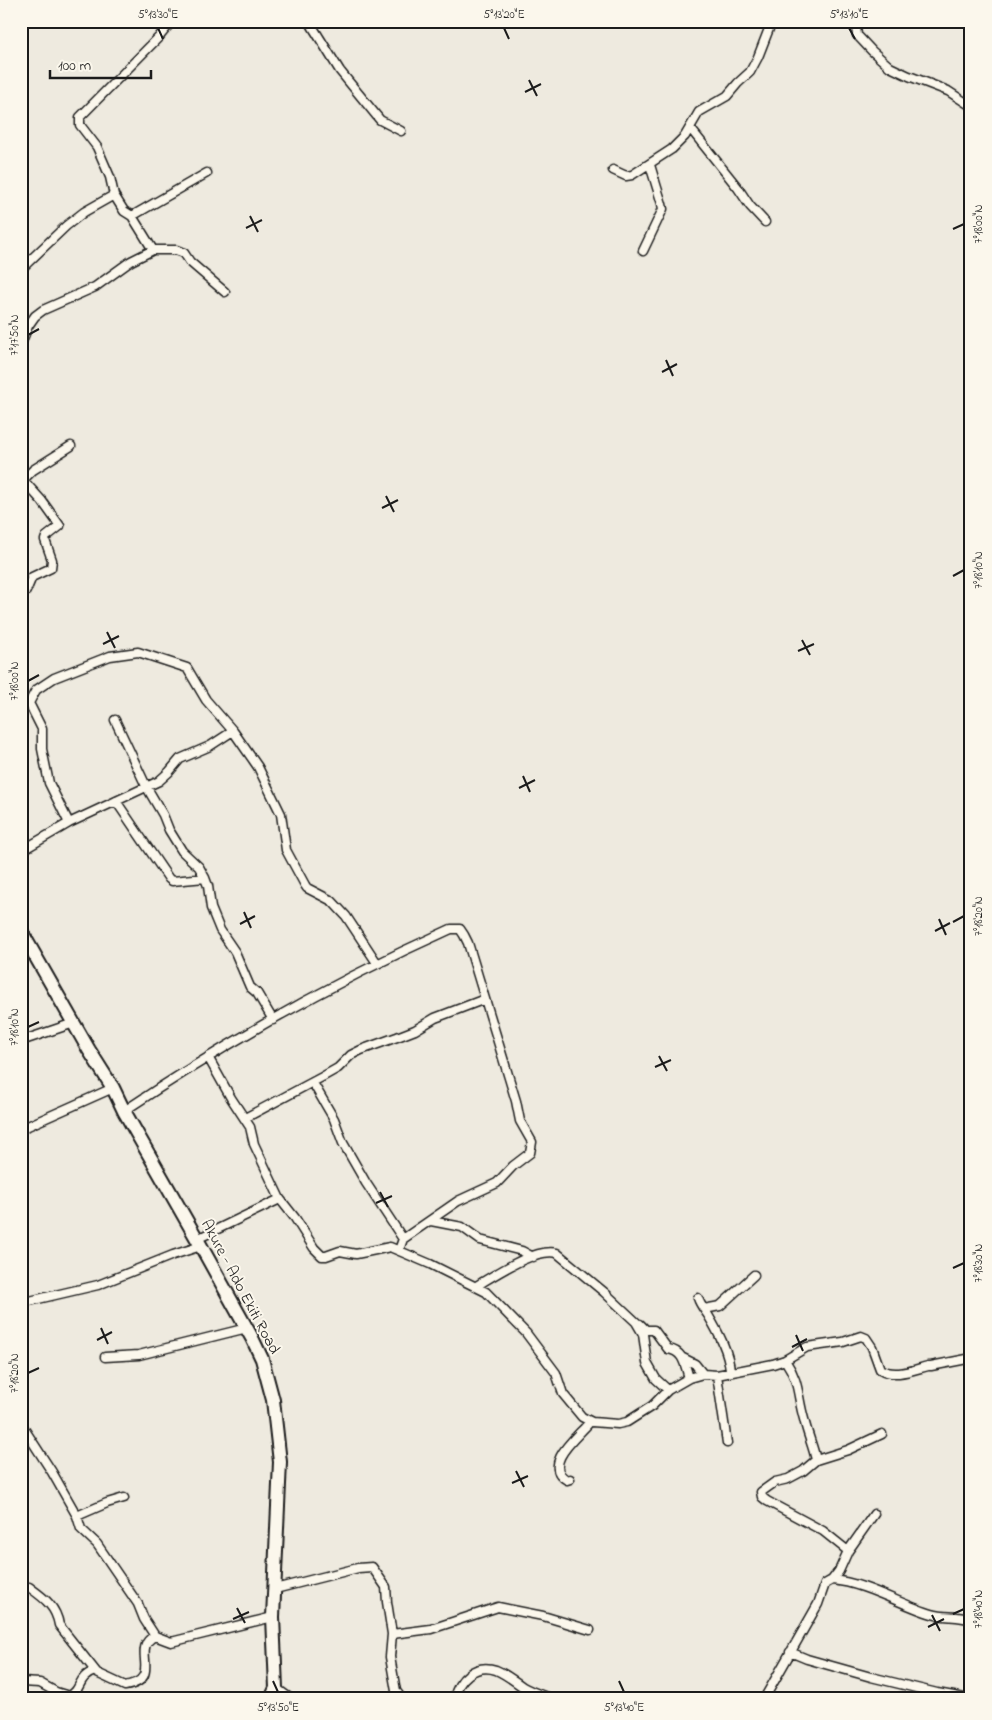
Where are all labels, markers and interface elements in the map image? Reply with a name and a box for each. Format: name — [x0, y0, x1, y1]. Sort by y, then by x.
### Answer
text: 5°13'30"E — [138, 6, 178, 24]
text: 5°13'20"E — [483, 6, 525, 24]
text: 5°13'10"E — [829, 6, 869, 24]
scale bar — [50, 48, 151, 80]
text: 100 m — [58, 55, 91, 77]
text: 7°18'00"N — [970, 204, 988, 244]
text: 7°17'50"N — [6, 314, 24, 356]
text: 7°18'10"N — [970, 551, 988, 589]
text: 7°18'00"N — [6, 661, 24, 701]
text: 7°18'20"N — [970, 896, 988, 936]
text: 7°18'10"N — [6, 1008, 24, 1046]
street label: Akure - Ado Ekiti Road — [194, 1215, 286, 1359]
text: 7°18'30"N — [970, 1244, 988, 1282]
text: 7°18'20"N — [6, 1353, 24, 1393]
text: 7°18'40"N — [970, 1590, 988, 1628]
text: 5°13'50"E — [257, 1699, 299, 1717]
text: 5°13'40"E — [604, 1699, 644, 1717]

